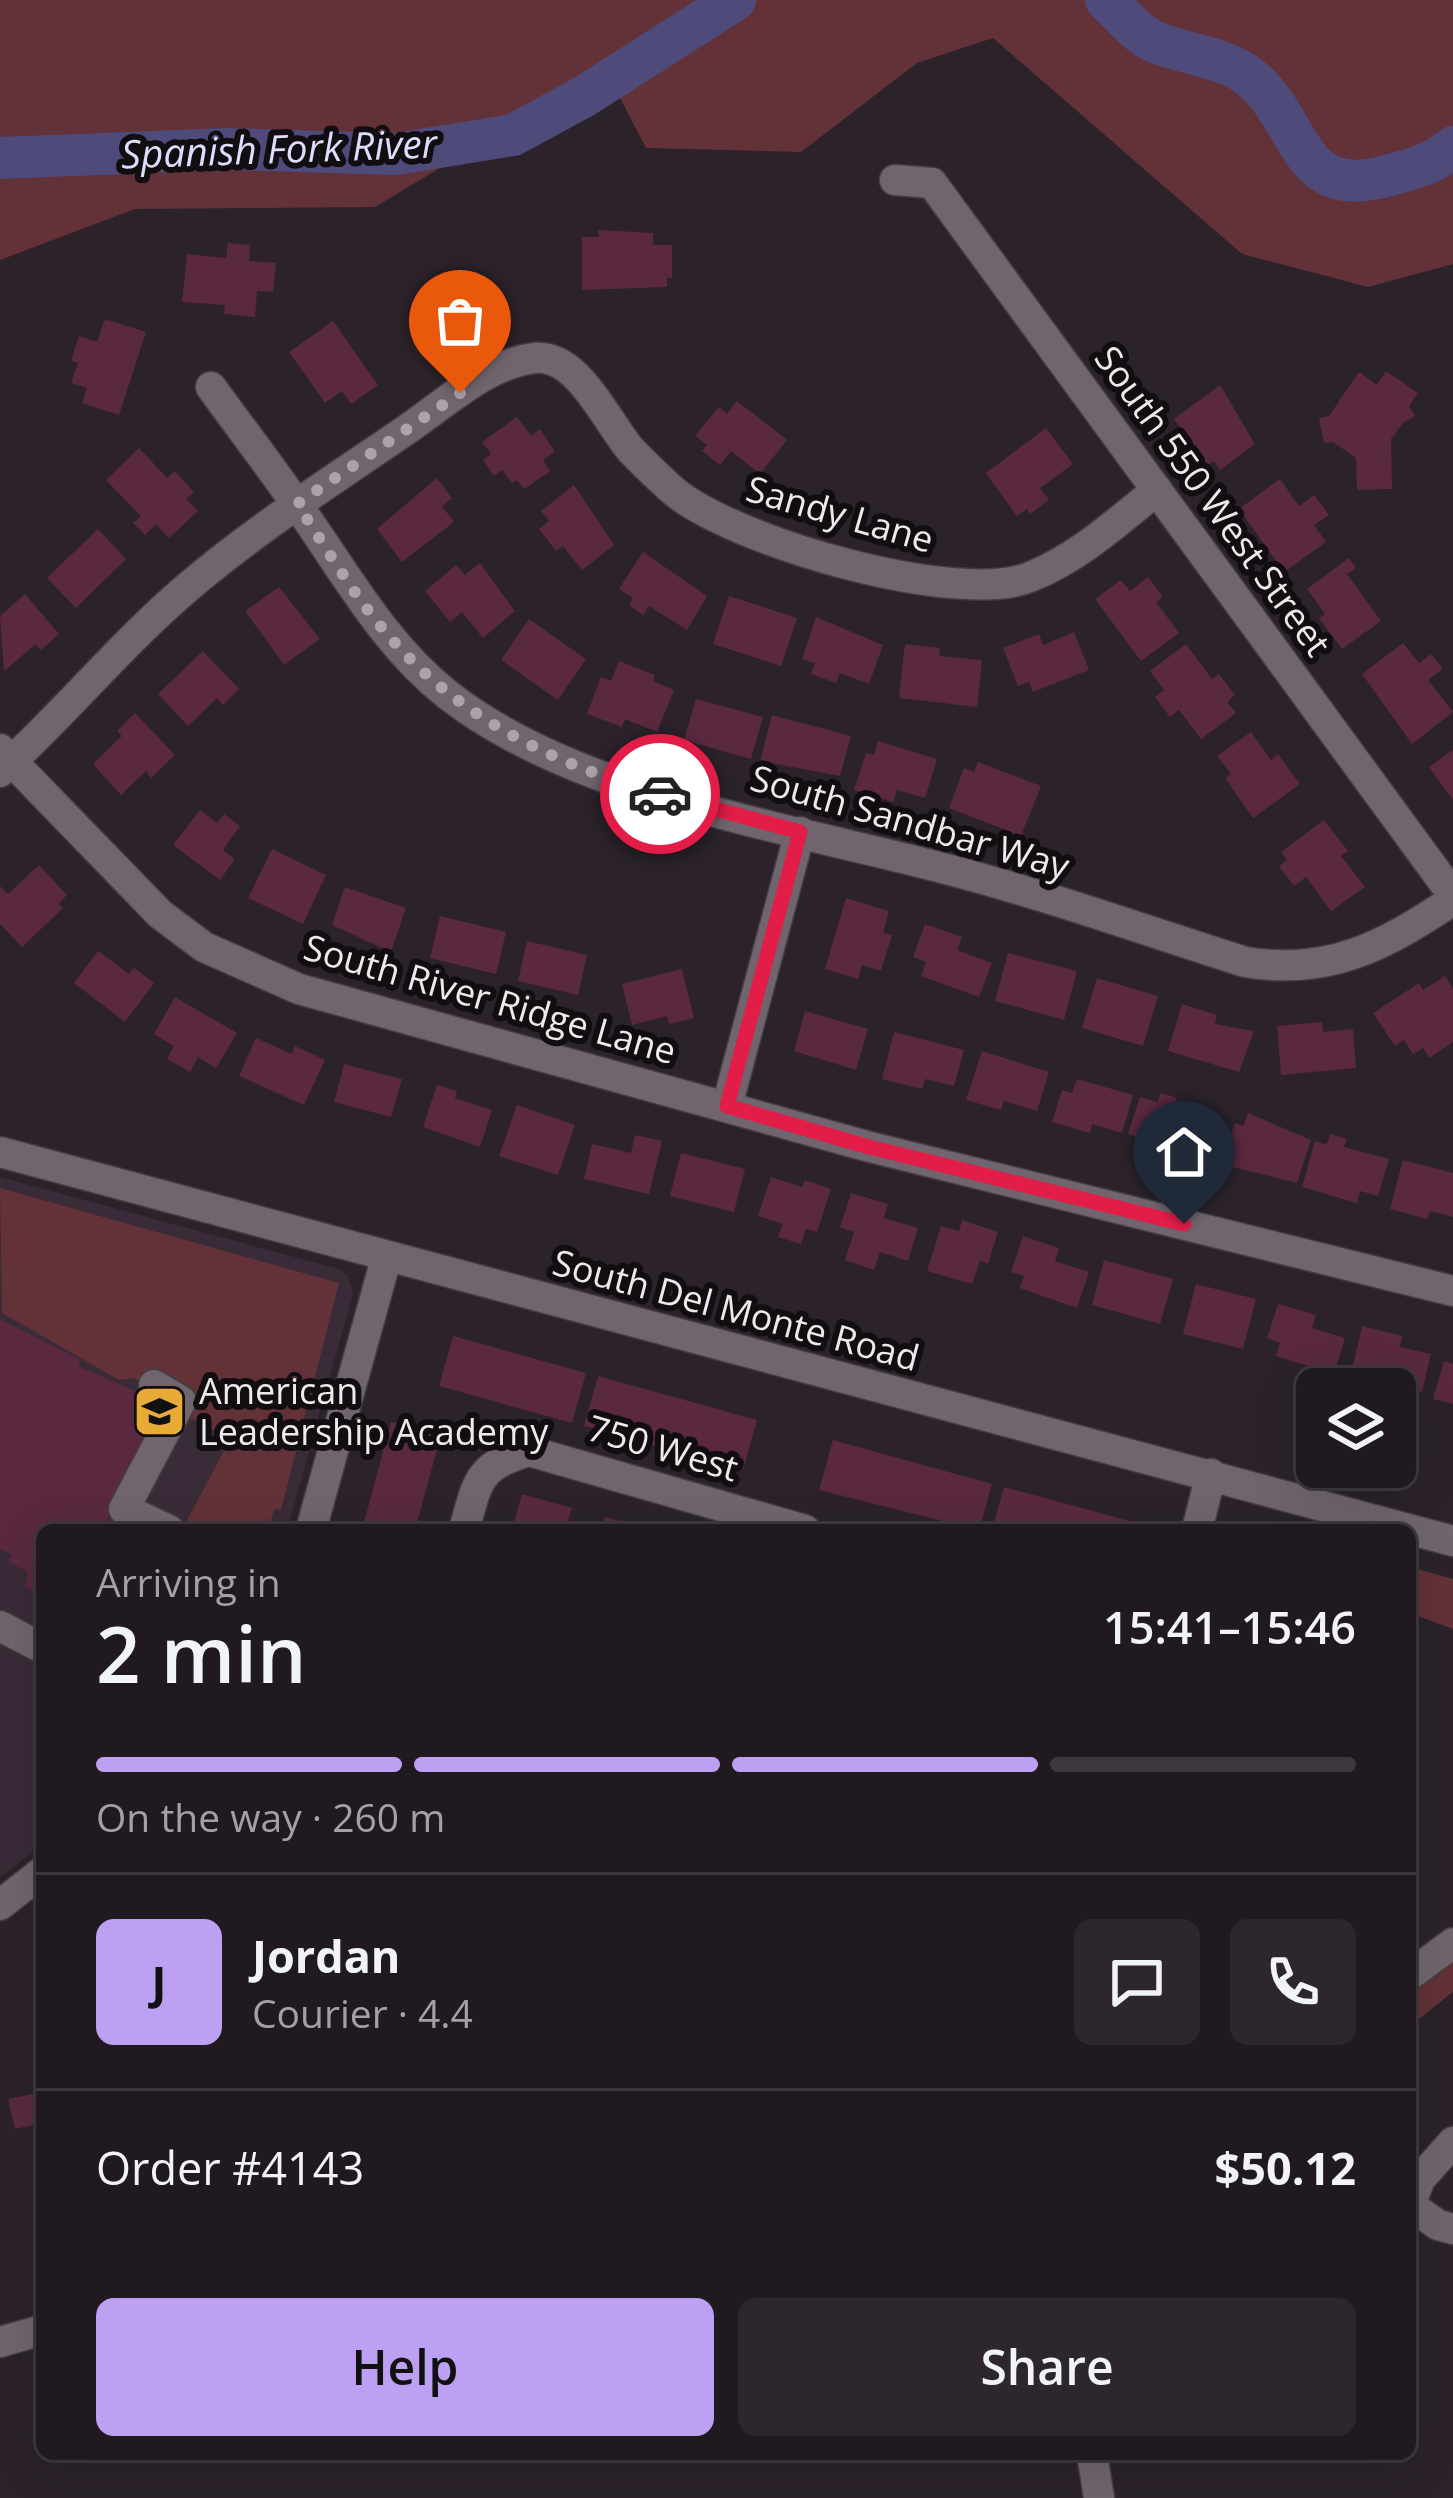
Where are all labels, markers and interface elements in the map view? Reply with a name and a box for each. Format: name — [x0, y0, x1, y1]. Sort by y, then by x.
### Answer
water label: Spanish Fork River — [120, 115, 439, 180]
pin — [409, 270, 511, 393]
icon: bag — [427, 288, 493, 354]
street label: South 550 West Street — [1084, 336, 1343, 666]
street label: Sandy Lane — [741, 463, 939, 564]
courier — [600, 734, 720, 854]
street label: South Sandbar Way — [745, 753, 1076, 891]
icon: car — [627, 761, 693, 827]
street label: South River Ridge Lane — [298, 922, 682, 1075]
pin — [1133, 1101, 1235, 1224]
icon: home — [1151, 1119, 1217, 1185]
street label: South Del Monte Road — [548, 1237, 925, 1382]
place label: American Leadership Academy — [199, 1366, 549, 1456]
map controls — [1296, 1368, 1416, 1488]
button: layers — [1296, 1368, 1416, 1488]
school or university icon: American Leadership Academy — [132, 1384, 188, 1440]
street label: 750 West — [582, 1403, 744, 1492]
text: Arriving in — [96, 1555, 281, 1608]
text: 15:41–15:46 — [1103, 1596, 1356, 1657]
text: 2 min — [96, 1600, 307, 1706]
text: On the way · 260 m — [96, 1790, 445, 1843]
button: chat — [1074, 1919, 1200, 2045]
button: phone — [1230, 1919, 1356, 2045]
text: Jordan — [252, 1925, 400, 1986]
text: J — [152, 1951, 166, 2012]
text: Courier · 4.4 — [252, 1986, 473, 2039]
text: Order #4143 — [96, 2137, 364, 2198]
text: $50.12 — [1215, 2137, 1356, 2198]
button: Help — [96, 2298, 714, 2436]
button: Share — [738, 2298, 1356, 2436]

